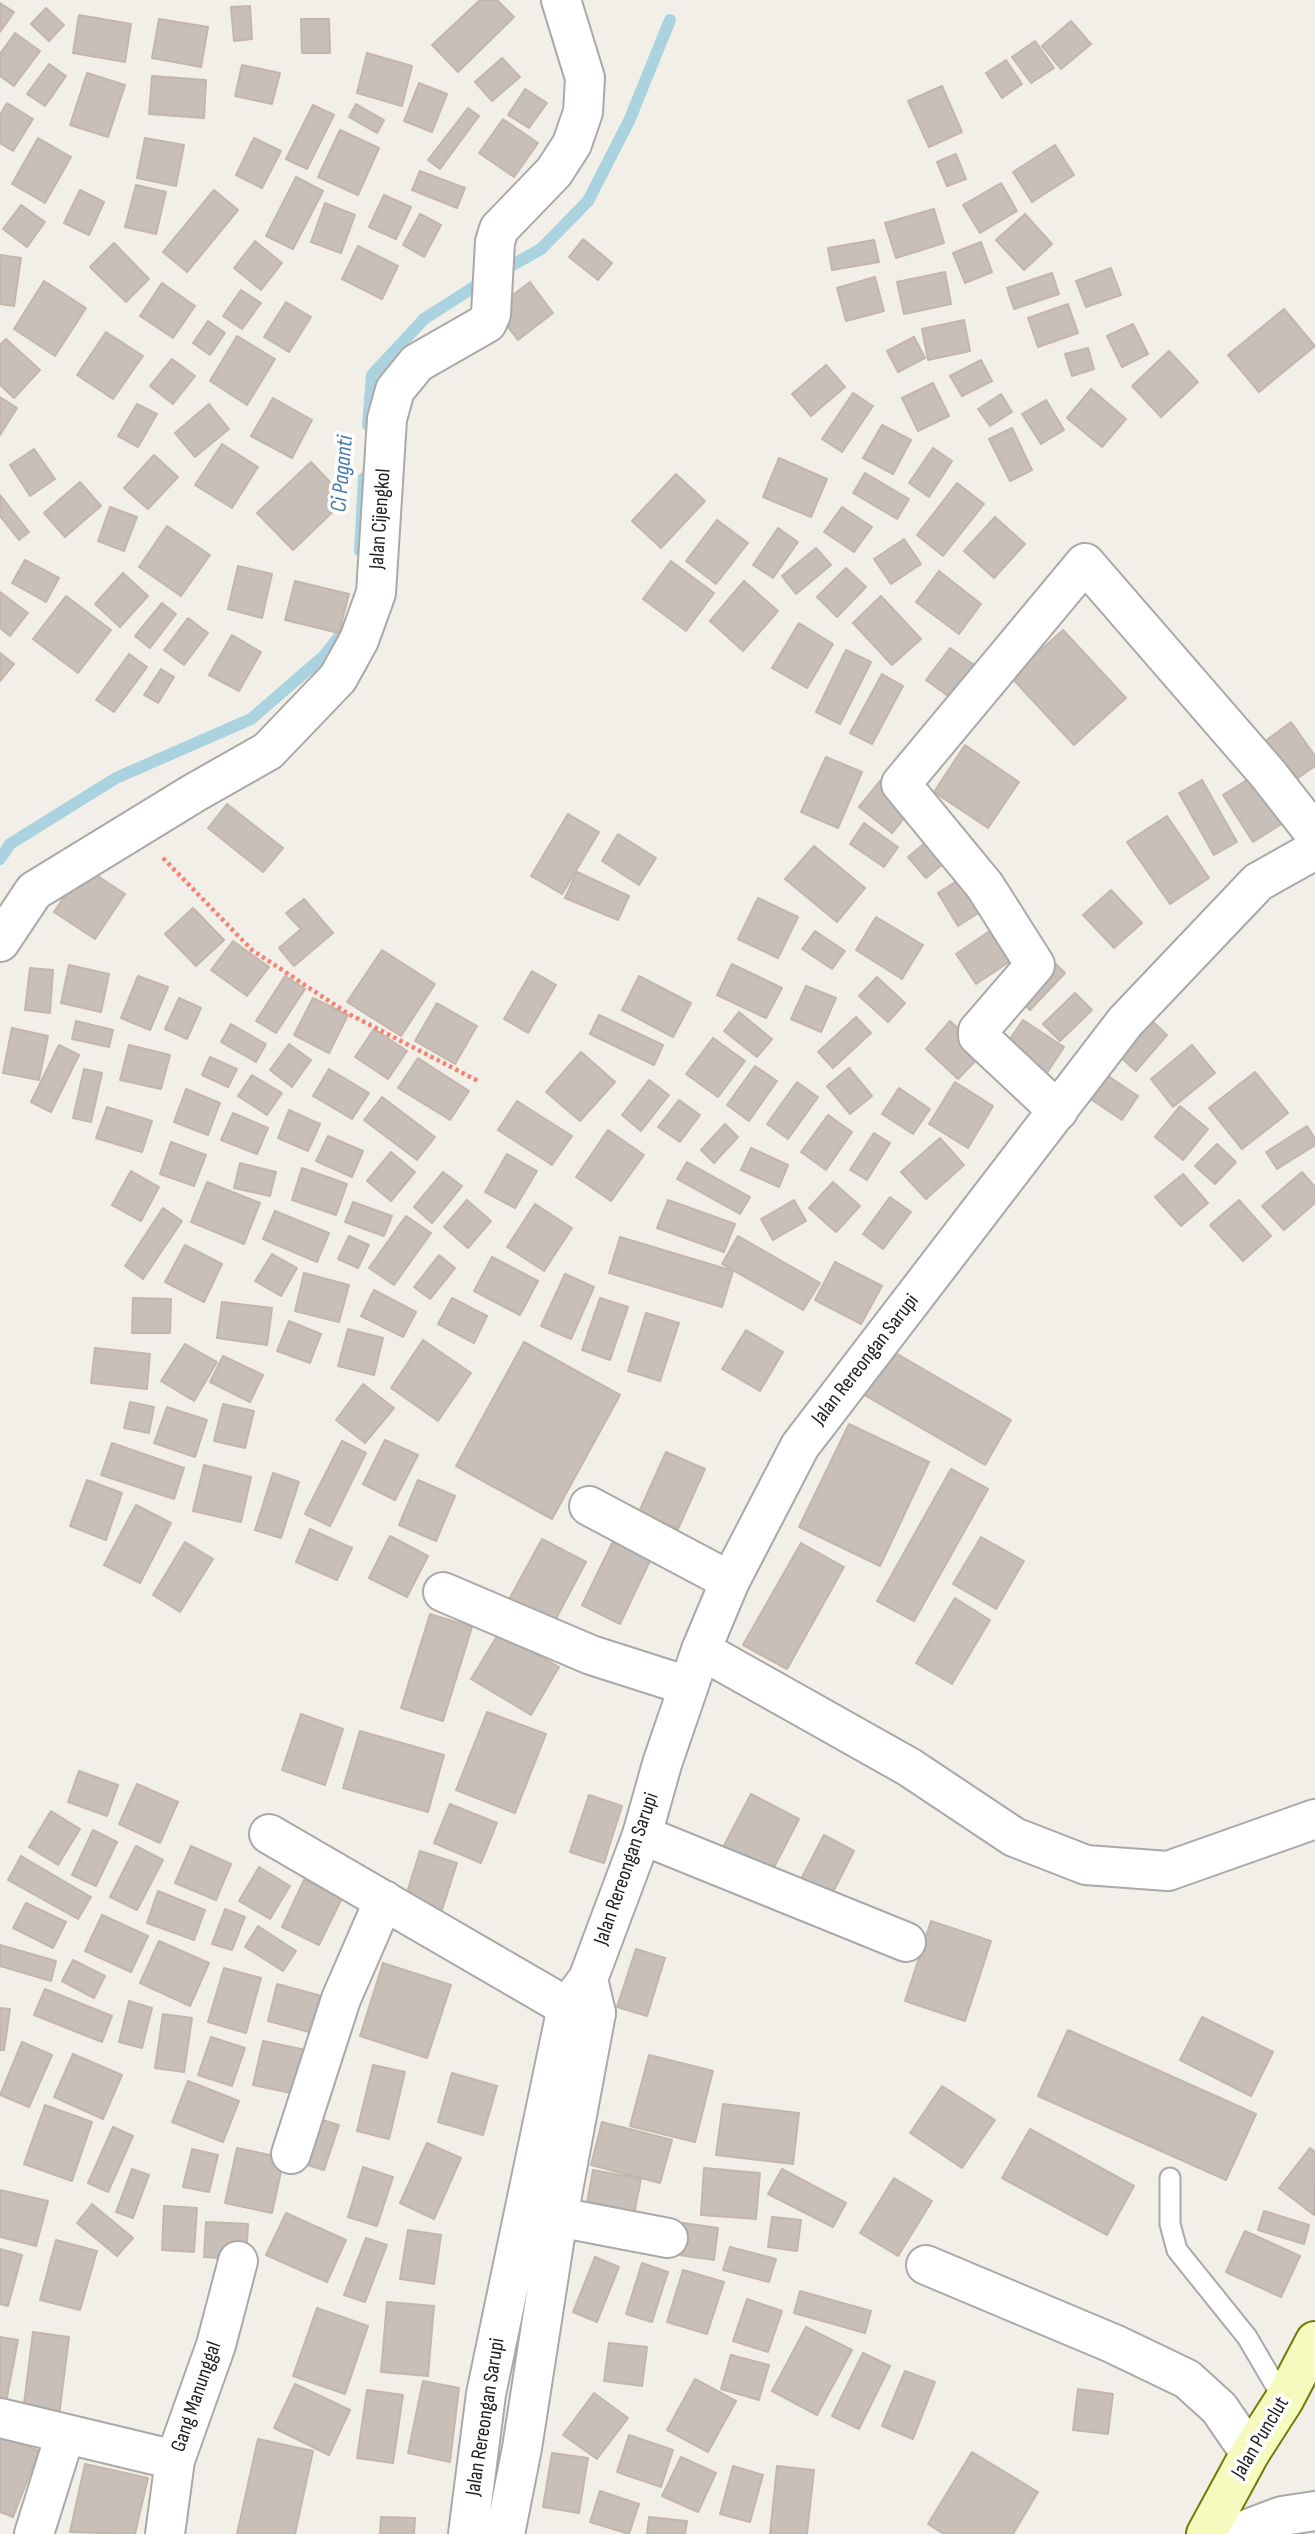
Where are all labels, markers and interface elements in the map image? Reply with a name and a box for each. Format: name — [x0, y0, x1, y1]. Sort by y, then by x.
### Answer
water label: Ci Paganti — [326, 434, 360, 514]
street label: Jalan Cijengkol — [365, 468, 397, 570]
street label: Jalan Rereongan Sarupi — [807, 1289, 925, 1431]
street label: Jalan Rereongan Sarupi — [589, 1790, 665, 1948]
street label: Jalan Rereongan Sarupi — [461, 2336, 511, 2498]
street label: Gang Manunggal — [166, 2339, 228, 2455]
street label: Jalan Punclut — [1227, 2393, 1295, 2483]

